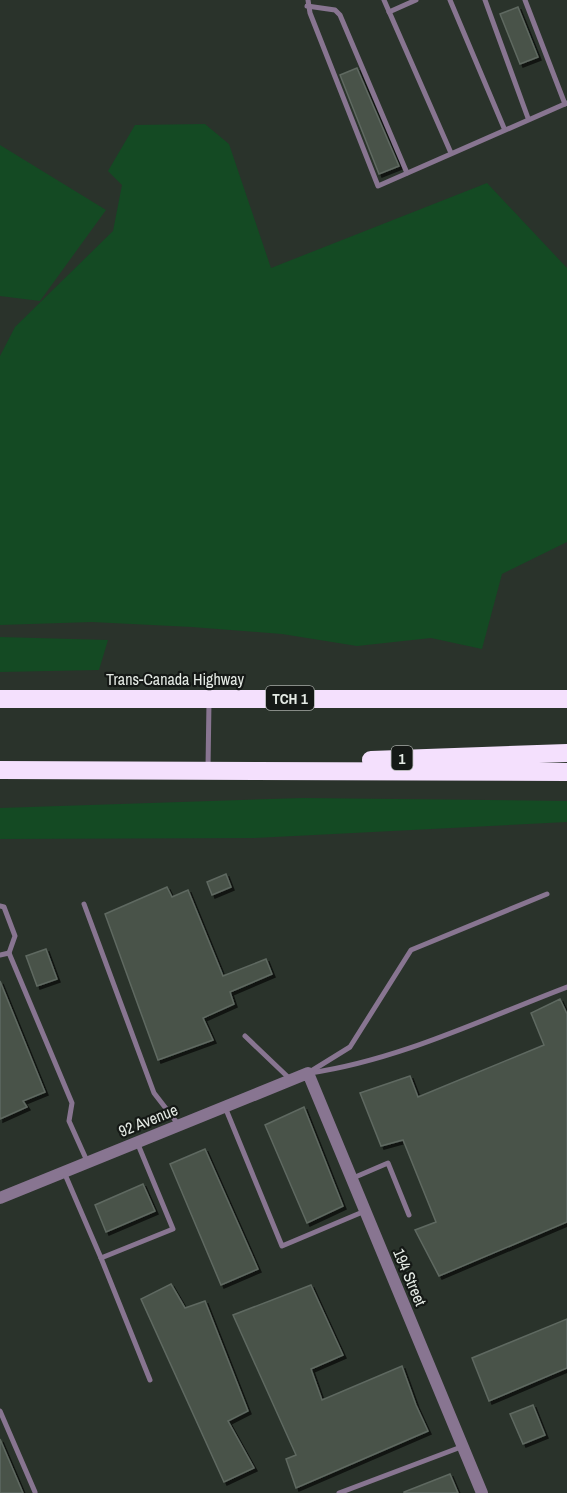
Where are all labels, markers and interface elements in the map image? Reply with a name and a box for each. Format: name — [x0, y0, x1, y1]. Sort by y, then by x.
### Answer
street label: Trans-Canada Highway — [106, 668, 244, 690]
road number: TCH 1 — [266, 686, 314, 710]
road number: 1 — [392, 746, 412, 770]
street label: 92 Avenue — [115, 1098, 181, 1142]
street label: 194 Street — [388, 1245, 432, 1309]

